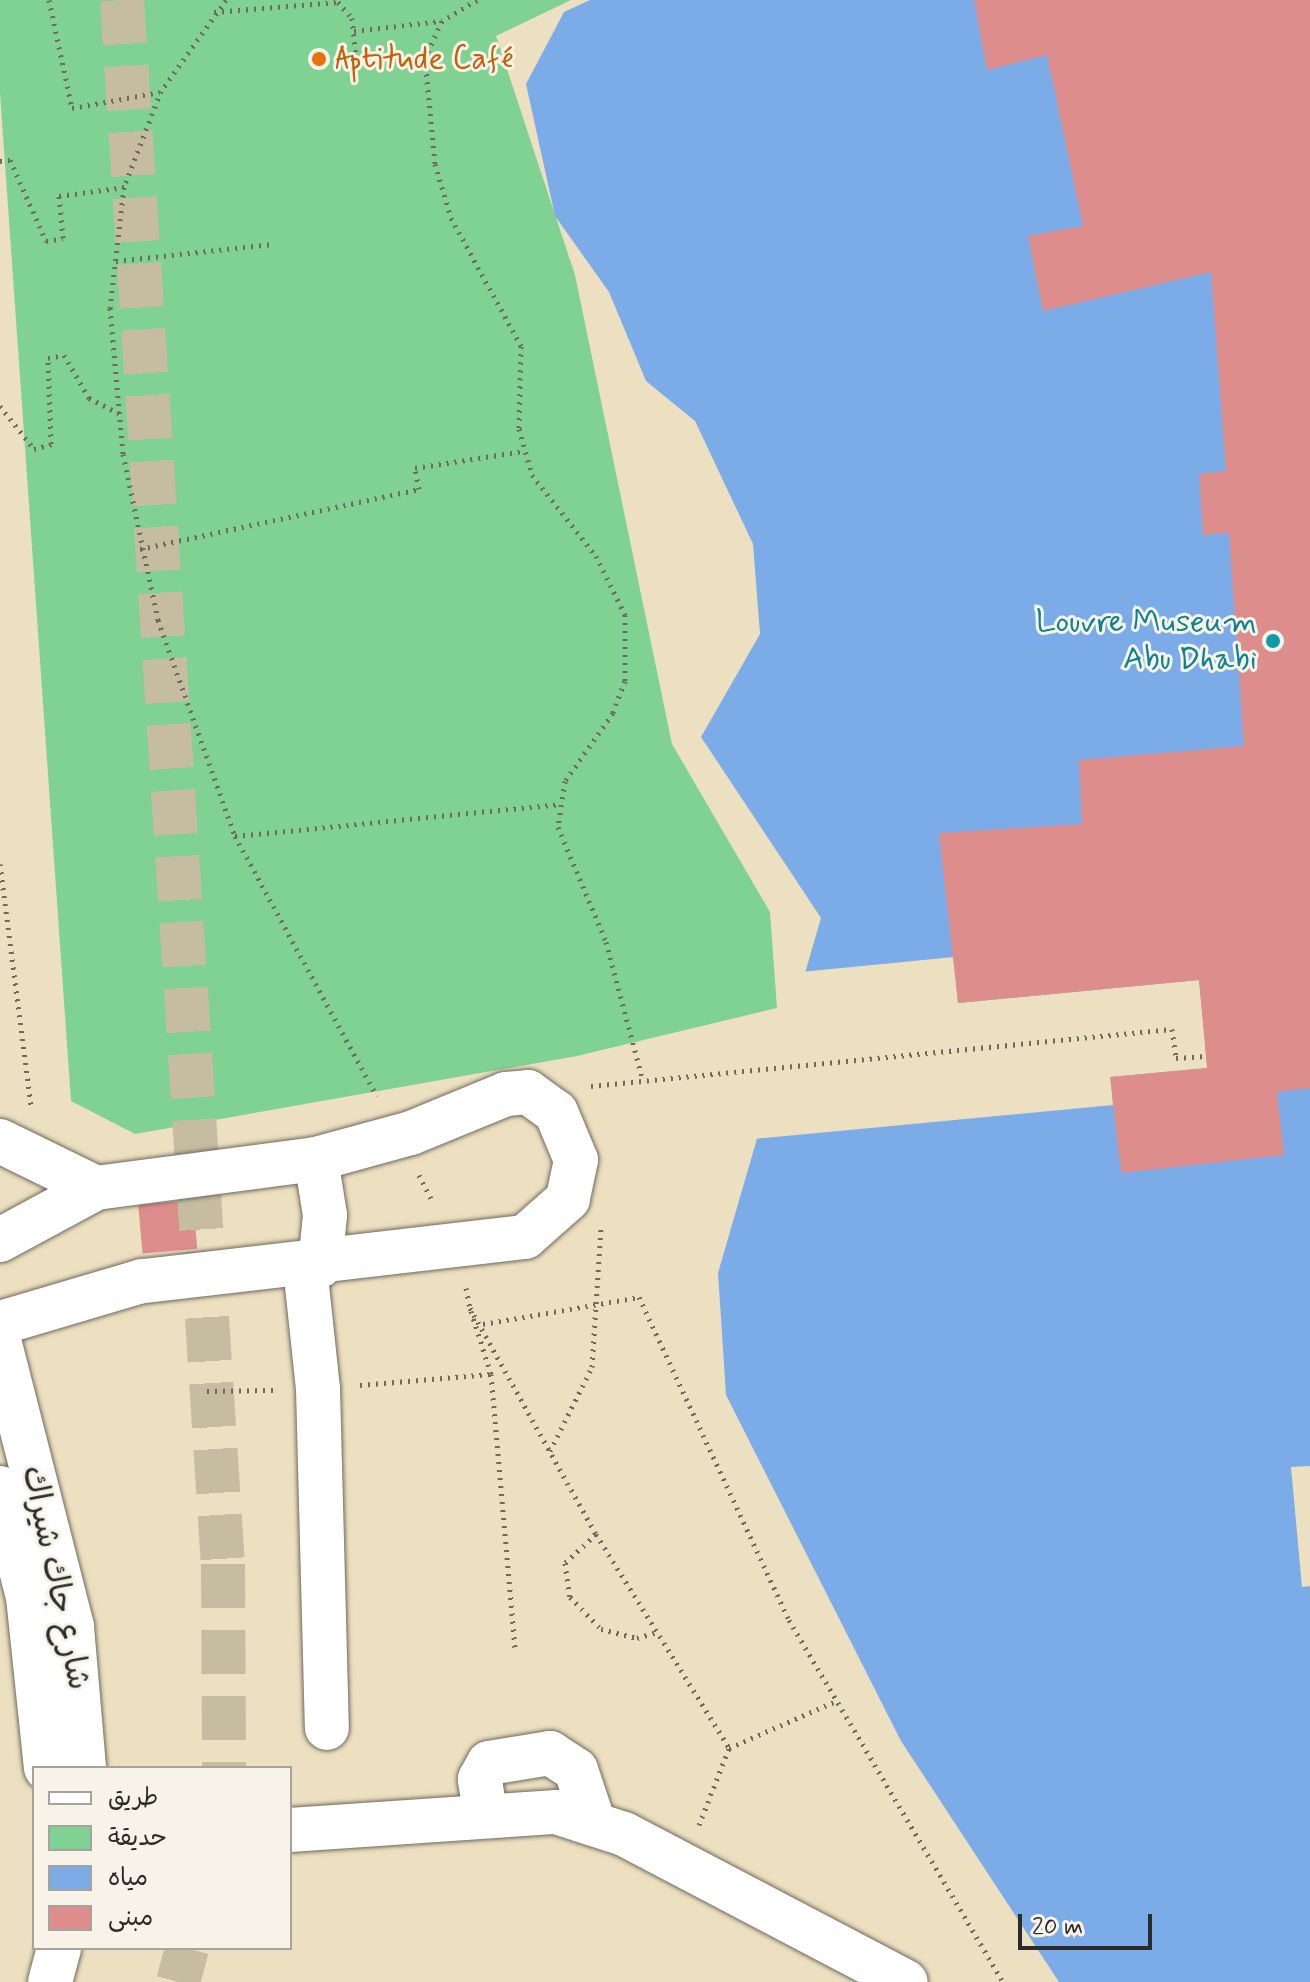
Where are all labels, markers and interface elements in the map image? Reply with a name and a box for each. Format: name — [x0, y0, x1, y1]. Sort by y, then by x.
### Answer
place label: Aptitude Café — [335, 40, 520, 78]
marker: Aptitude Café — [310, 50, 328, 68]
place label: Louvre Museum Abu Dhabi — [1036, 604, 1257, 679]
marker: Louvre Museum Abu Dhabi — [1264, 632, 1282, 650]
street label: شارع جاك شيراك — [13, 1462, 97, 1694]
legend — [32, 1766, 292, 1950]
text: طريق — [108, 1783, 158, 1814]
text: حديقة — [108, 1823, 167, 1854]
text: مياه — [108, 1863, 148, 1894]
scale bar — [1022, 1898, 1156, 1948]
text: مبنى — [108, 1903, 153, 1934]
text: 20 m — [1032, 1912, 1083, 1943]

